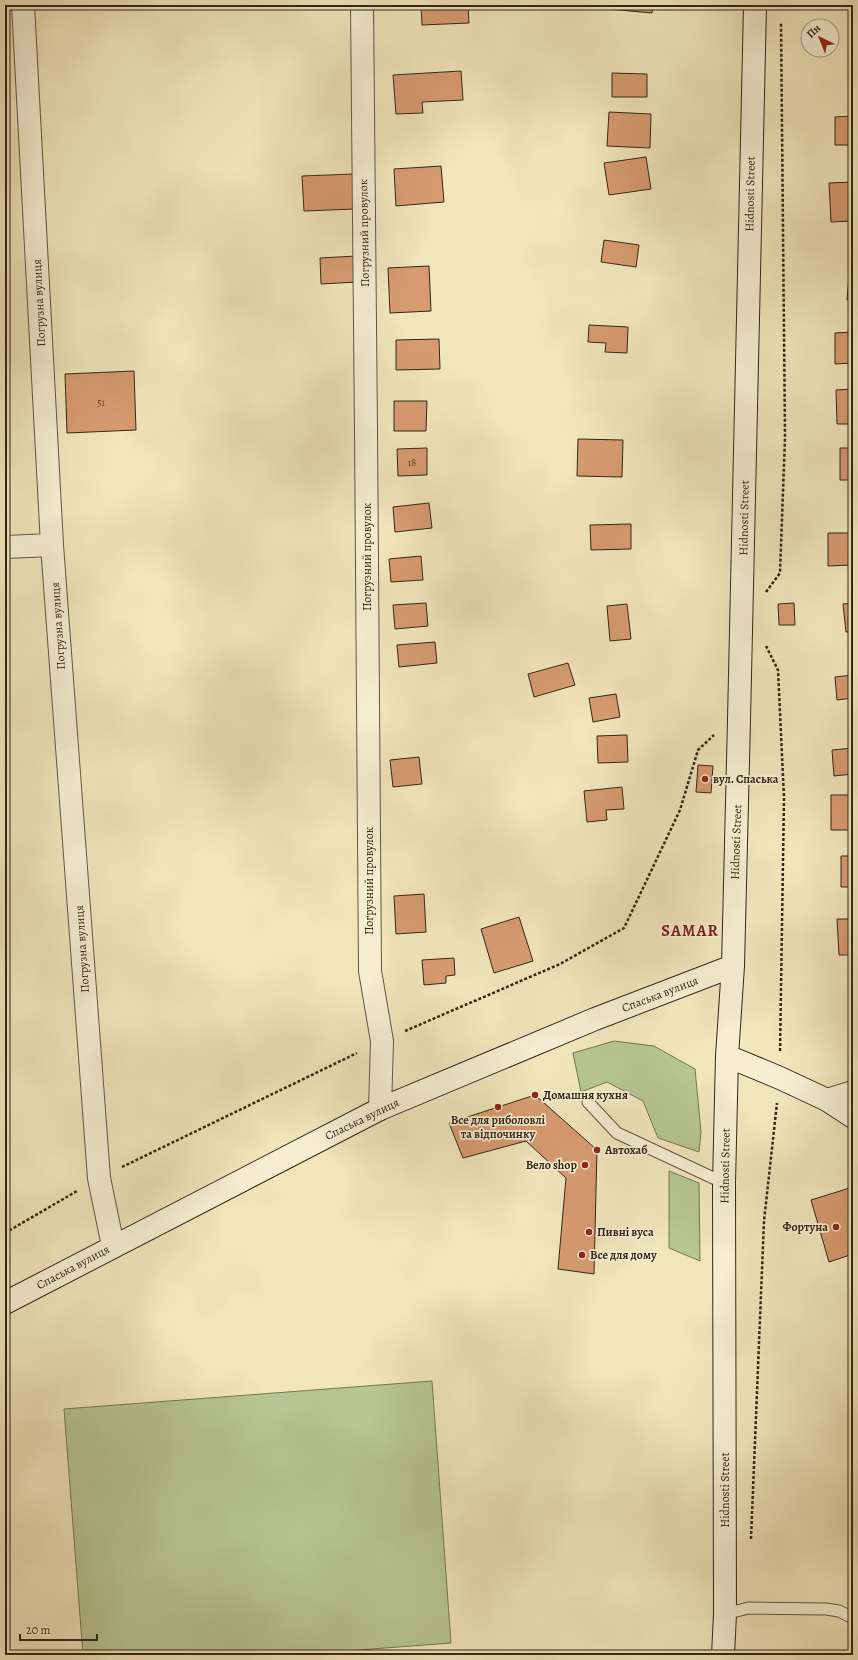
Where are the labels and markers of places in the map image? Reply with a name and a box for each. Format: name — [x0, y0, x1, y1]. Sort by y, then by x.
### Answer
place label: вул. Спаська — [713, 771, 779, 787]
marker: вул. Спаська — [700, 774, 710, 784]
place label: Домашня кухня — [543, 1087, 628, 1103]
marker: Домашня кухня — [530, 1090, 540, 1100]
marker: Все для риболовлі та відпочинку — [493, 1102, 503, 1112]
place label: Все для риболовлі та відпочинку — [451, 1112, 546, 1142]
place label: Автохаб — [604, 1142, 648, 1158]
marker: Автохаб — [592, 1145, 602, 1155]
place label: Вело shop — [526, 1157, 578, 1173]
marker: Вело shop — [580, 1160, 590, 1170]
place label: Фортуна — [783, 1219, 828, 1235]
marker: Фортуна — [831, 1222, 841, 1232]
place label: Пивні вуса — [597, 1224, 654, 1240]
marker: Пивні вуса — [584, 1227, 594, 1237]
place label: Все для дому — [590, 1247, 657, 1263]
marker: Все для дому — [577, 1250, 587, 1260]

